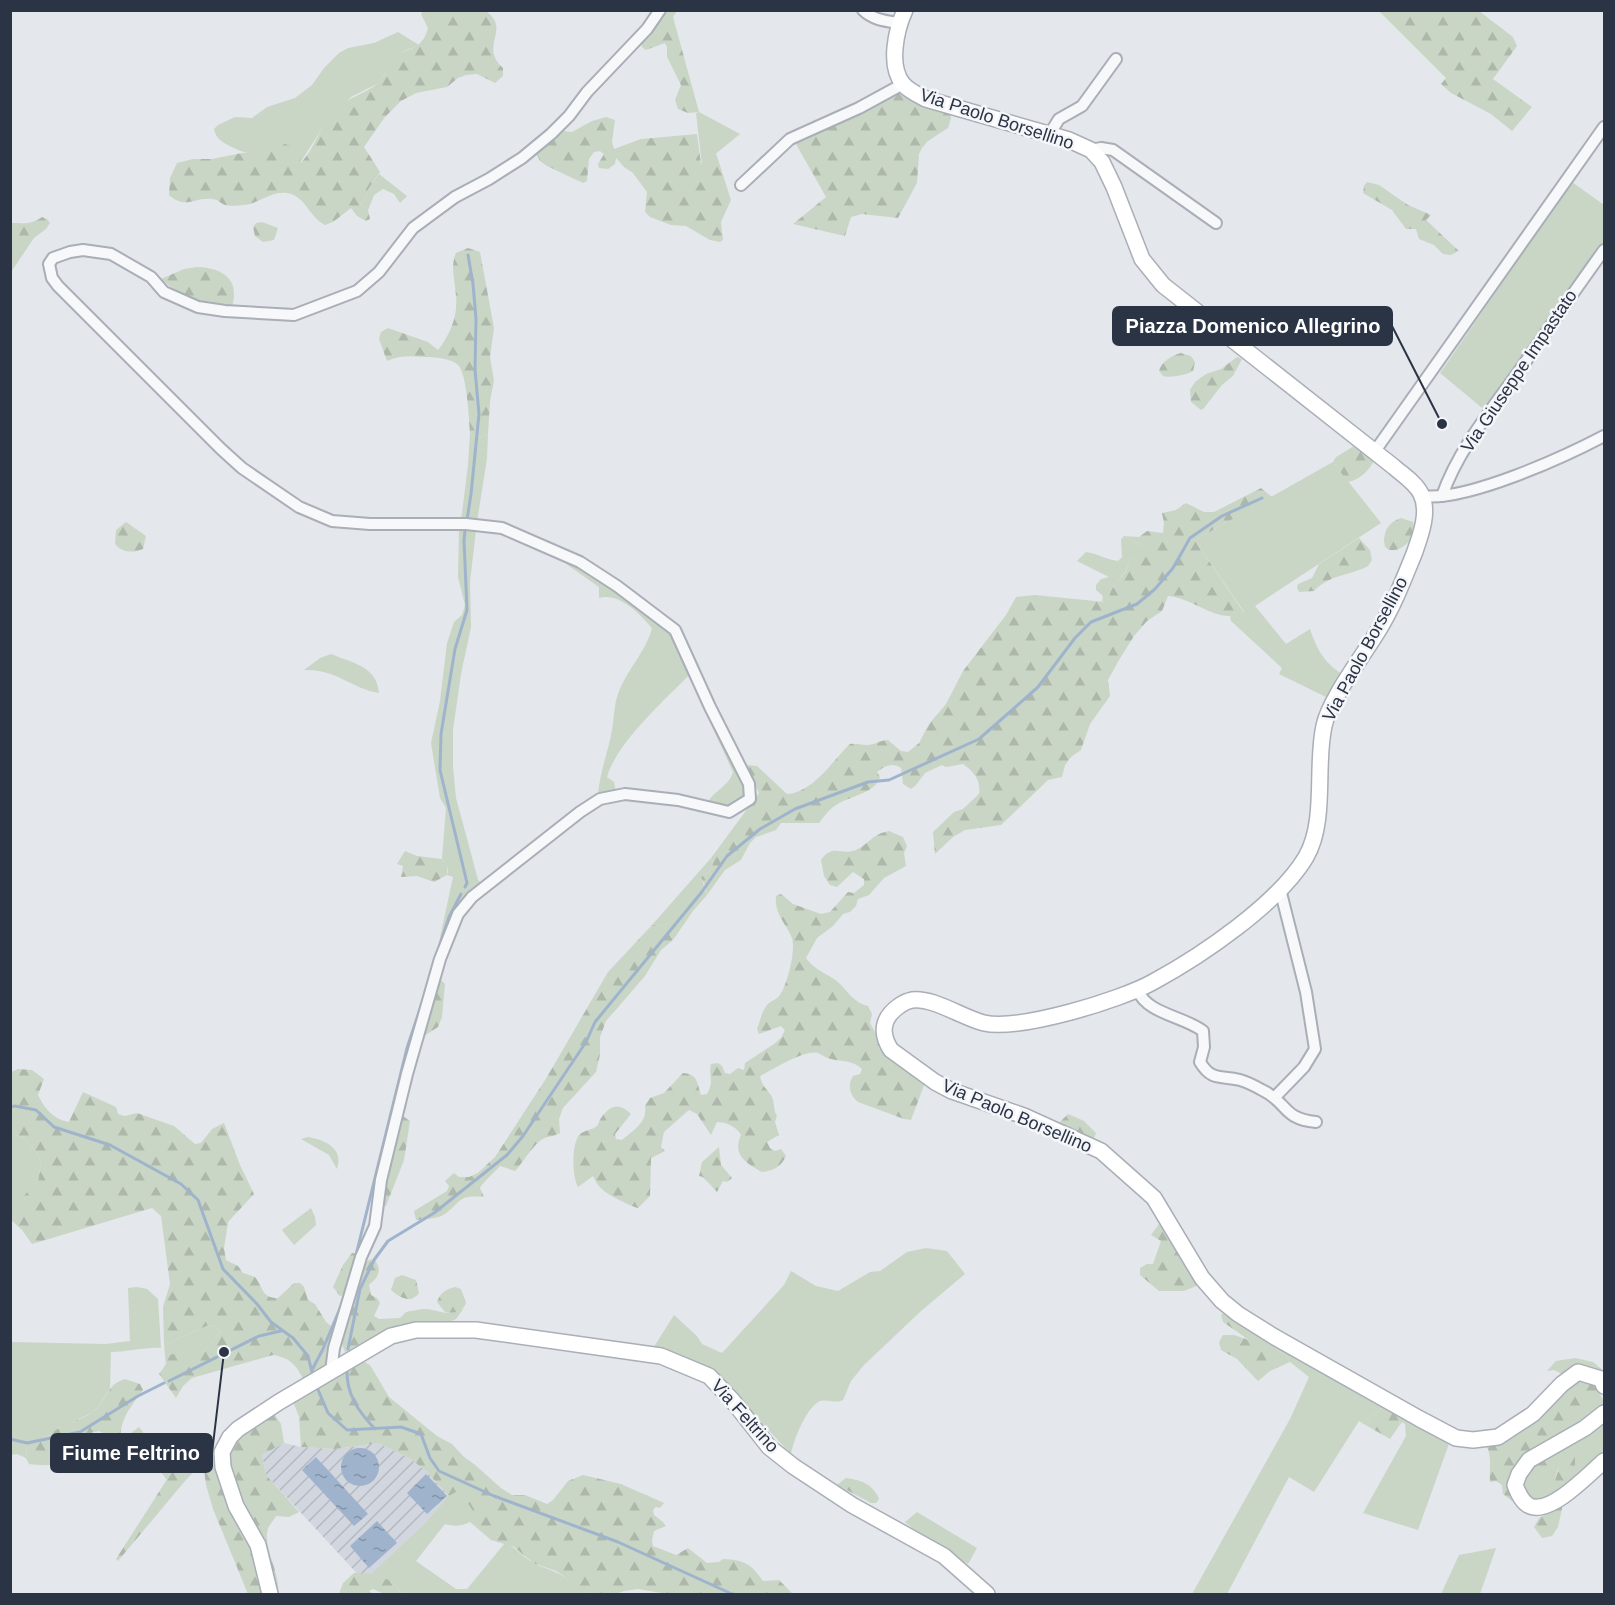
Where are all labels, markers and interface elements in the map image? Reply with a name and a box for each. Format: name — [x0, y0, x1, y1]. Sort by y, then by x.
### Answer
street label: Via Paolo Borsellino — [917, 85, 1077, 153]
street label: Via Giuseppe Impastato — [1457, 286, 1581, 456]
callout: Piazza Domenico Allegrino — [1113, 307, 1392, 345]
text: Piazza Domenico Allegrino — [1126, 315, 1380, 337]
street label: Via Paolo Borsellino — [1318, 573, 1412, 725]
street label: Via Paolo Borsellino — [939, 1075, 1095, 1157]
street label: Via Feltrino — [707, 1376, 783, 1456]
callout: Fiume Feltrino — [51, 1434, 212, 1472]
text: Fiume Feltrino — [62, 1442, 200, 1464]

